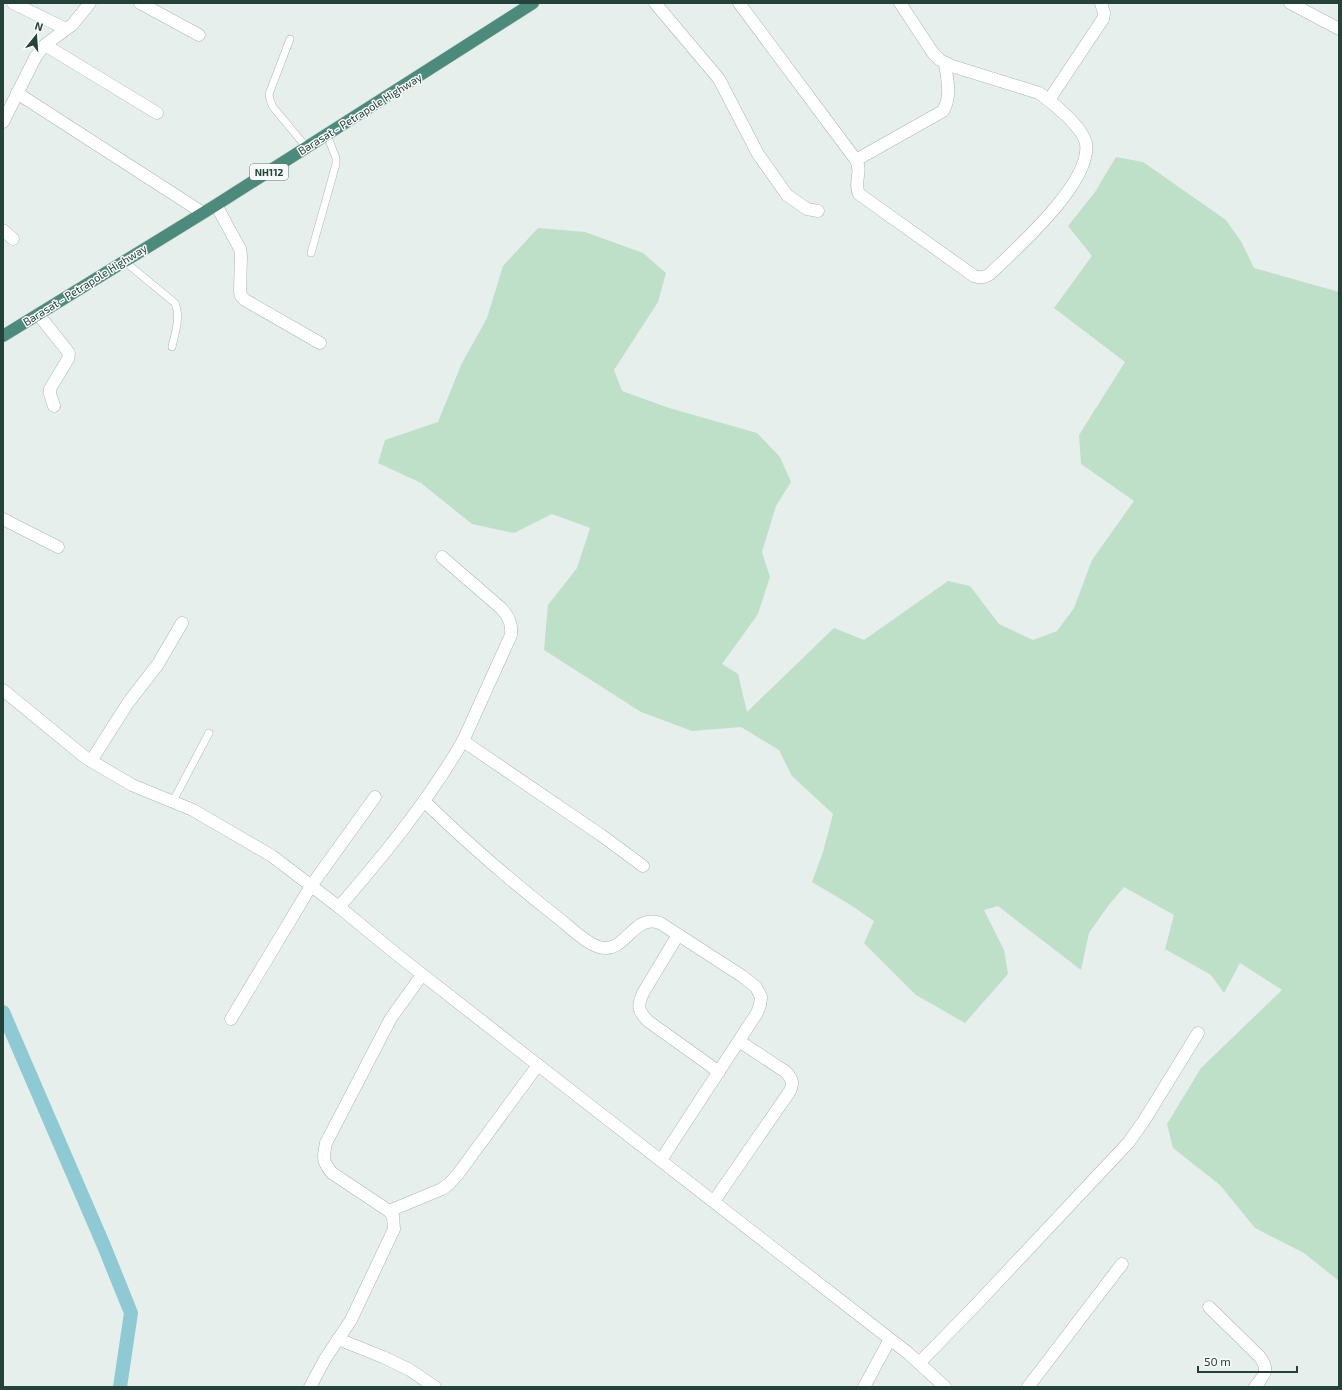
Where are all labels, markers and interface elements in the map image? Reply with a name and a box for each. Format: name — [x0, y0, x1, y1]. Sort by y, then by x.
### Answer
north arrow — [16, 16, 56, 56]
text: N — [33, 19, 45, 33]
street label: Barasat - Petrapole Highway — [295, 70, 424, 157]
road number: NH112 — [250, 164, 288, 180]
street label: Barasat - Petrapole Highway — [20, 241, 149, 328]
scale bar — [1198, 1348, 1297, 1374]
text: 50 m — [1204, 1354, 1231, 1368]

